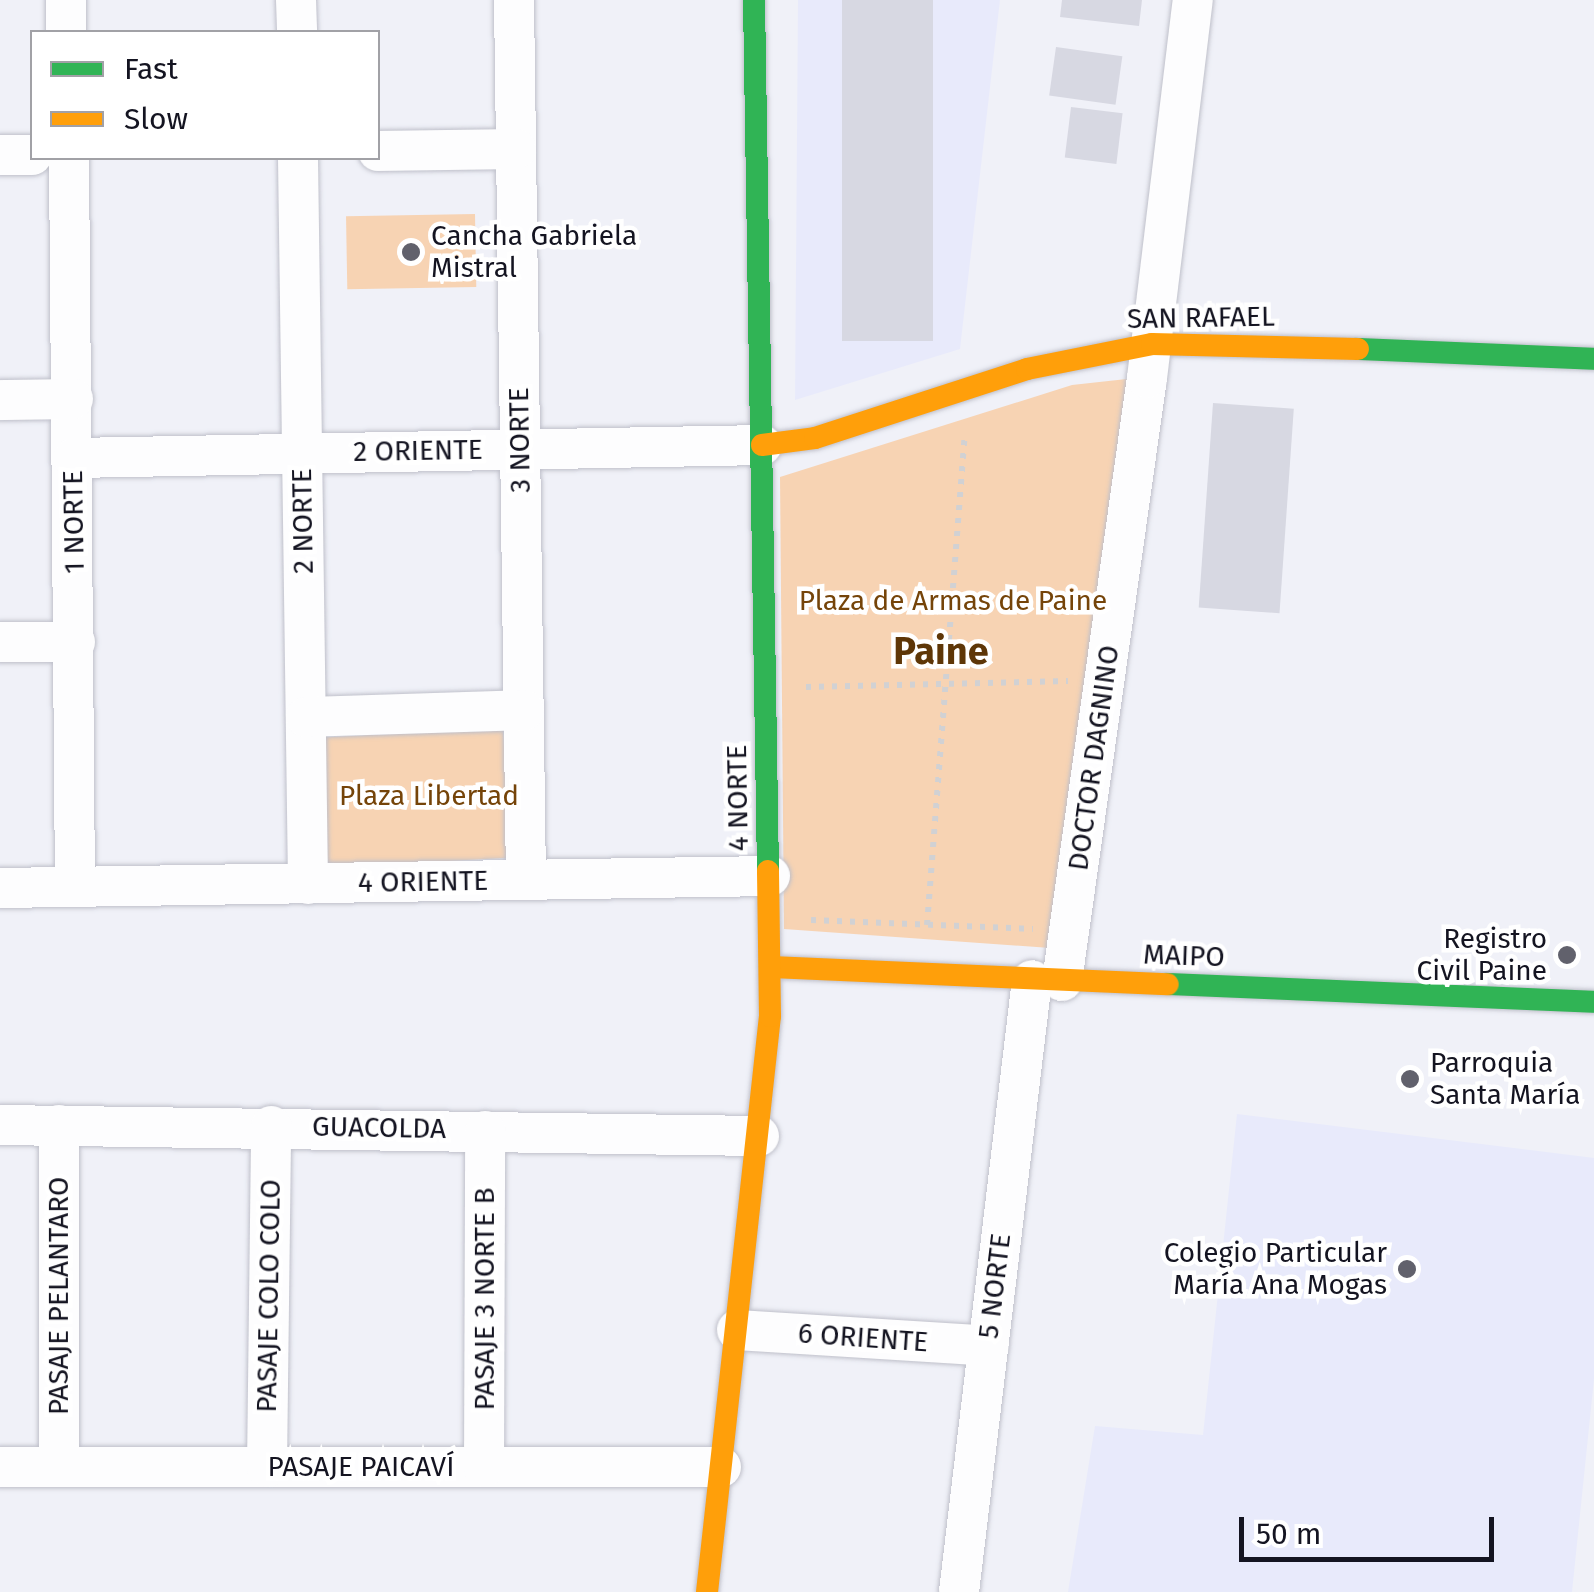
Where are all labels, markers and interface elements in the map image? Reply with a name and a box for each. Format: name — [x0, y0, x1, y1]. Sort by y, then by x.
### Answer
legend — [30, 30, 380, 160]
text: Fast — [124, 51, 178, 87]
text: Slow — [124, 101, 188, 137]
place label: Cancha Gabriela Mistral — [431, 219, 637, 285]
marker: Cancha Gabriela Mistral — [400, 241, 422, 263]
street label: SAN RAFAEL — [1127, 300, 1275, 336]
street label: 3 NORTE — [502, 387, 538, 493]
street label: 2 ORIENTE — [353, 433, 483, 469]
street label: 2 NORTE — [285, 468, 321, 574]
street label: 1 NORTE — [56, 470, 92, 574]
park label: Plaza de Armas de Paine — [799, 584, 1107, 618]
district label: Paine — [893, 629, 989, 675]
street label: DOCTOR DAGNINO — [1062, 643, 1126, 873]
street label: 4 NORTE — [720, 744, 756, 852]
park label: Plaza Libertad — [339, 779, 519, 813]
street label: 4 ORIENTE — [357, 864, 489, 900]
place label: Registro Civil Paine — [1417, 922, 1547, 988]
street label: MAIPO — [1143, 938, 1225, 974]
marker: Registro Civil Paine — [1556, 944, 1578, 966]
place label: Parroquia Santa María — [1430, 1046, 1580, 1112]
marker: Parroquia Santa María — [1399, 1068, 1421, 1090]
street label: GUACOLDA — [312, 1110, 446, 1146]
street label: PASAJE PELANTARO — [42, 1177, 76, 1415]
street label: PASAJE COLO COLO — [250, 1179, 288, 1413]
street label: PASAJE 3 NORTE B — [468, 1188, 502, 1410]
street label: 5 NORTE — [972, 1231, 1018, 1341]
place label: Colegio Particular María Ana Mogas — [1164, 1236, 1387, 1302]
marker: Colegio Particular María Ana Mogas — [1396, 1258, 1418, 1280]
street label: 6 ORIENTE — [797, 1317, 929, 1359]
street label: PASAJE PAICAVÍ — [268, 1450, 454, 1484]
scale bar — [1244, 1497, 1499, 1559]
text: 50 m — [1256, 1516, 1321, 1552]

